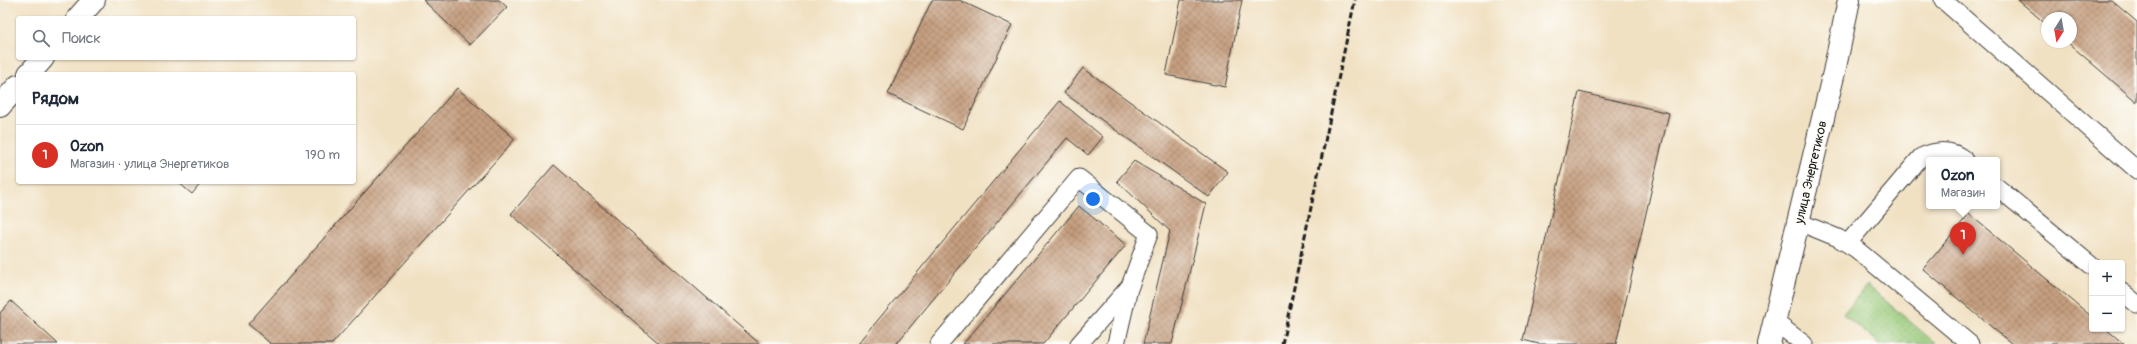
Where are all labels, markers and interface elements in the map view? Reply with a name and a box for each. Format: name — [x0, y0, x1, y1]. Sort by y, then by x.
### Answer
north arrow — [2041, 12, 2077, 48]
search box — [16, 16, 356, 60]
icon: search — [30, 27, 52, 49]
text: Поиск — [62, 29, 101, 48]
text: Рядом — [32, 88, 79, 109]
street label: улица Энергетиков — [1791, 119, 1831, 226]
text: Ozon — [70, 137, 104, 156]
text: 1 — [42, 147, 48, 163]
text: 190 m — [305, 147, 340, 163]
text: Магазин · улица Энергетиков — [70, 156, 230, 172]
popup — [1926, 157, 2000, 209]
text: Ozon — [1941, 166, 1975, 185]
text: Магазин — [1941, 185, 1985, 201]
your location — [1083, 189, 1103, 209]
pin: 1 — [1950, 222, 1976, 255]
map controls — [2089, 260, 2125, 332]
button: + — [2089, 260, 2125, 296]
button: − — [2089, 296, 2125, 332]

